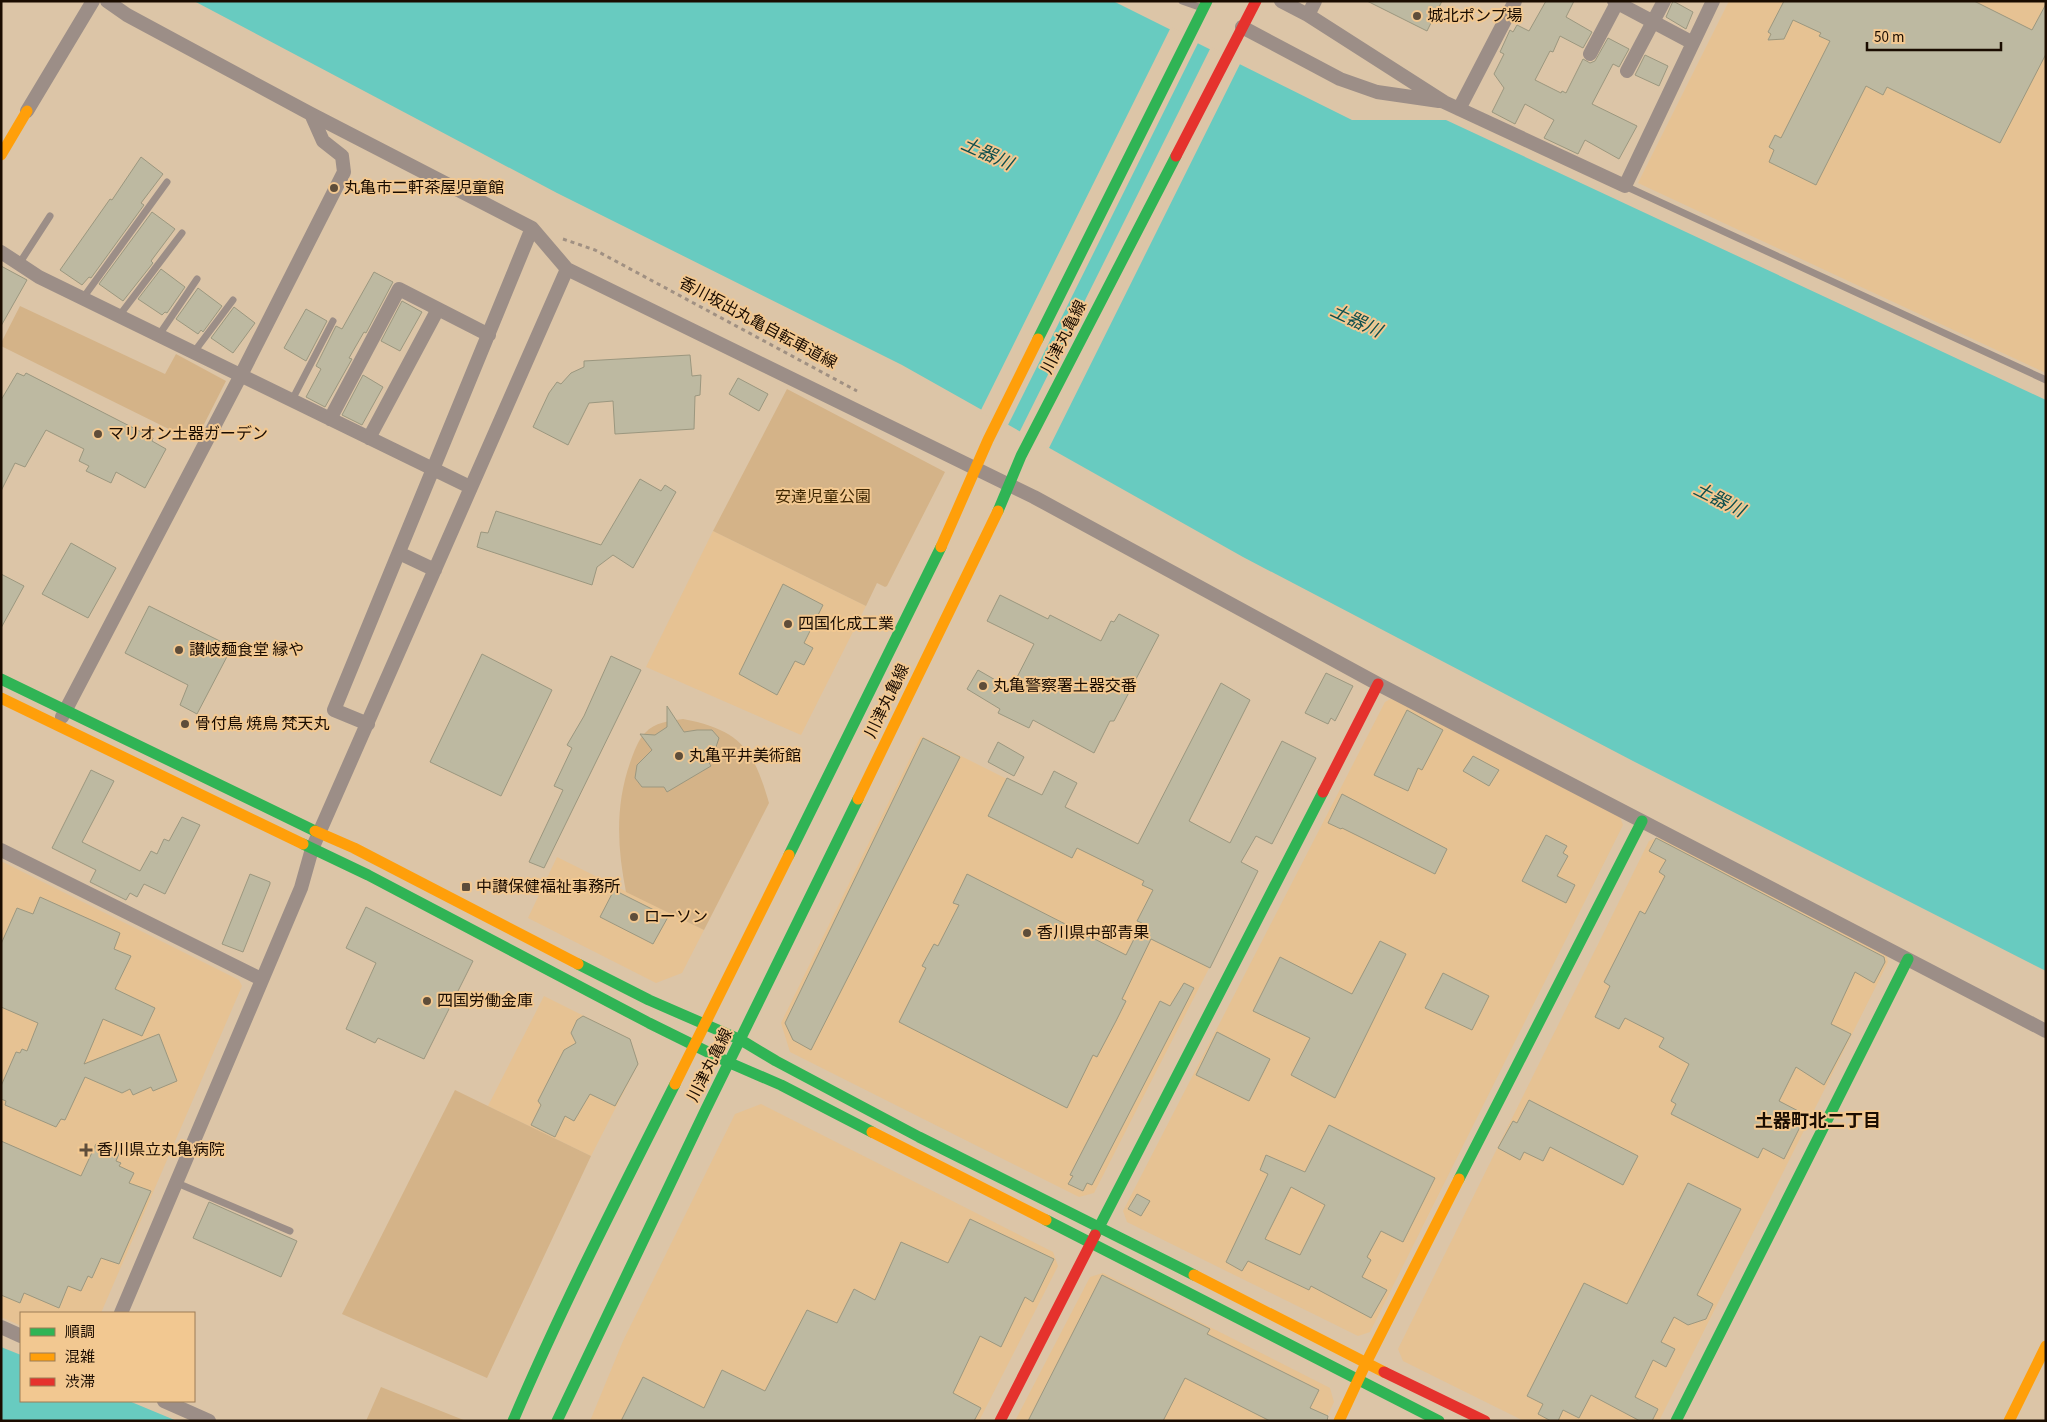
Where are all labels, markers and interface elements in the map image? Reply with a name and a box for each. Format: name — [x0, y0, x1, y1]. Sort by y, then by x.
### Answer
place label: 城北ポンプ場 — [1427, 5, 1523, 27]
marker: 城北ポンプ場 — [1411, 10, 1423, 22]
scale bar — [1867, 20, 2001, 52]
text: 50 m — [1874, 27, 1904, 48]
water label: 土器川 — [957, 132, 1019, 177]
place label: 丸亀市二軒茶屋児童館 — [344, 177, 504, 199]
marker: 丸亀市二軒茶屋児童館 — [328, 182, 340, 194]
street label: 香川坂出丸亀自転車道線 — [675, 272, 841, 374]
street label: 川津丸亀線 — [1036, 296, 1092, 378]
water label: 土器川 — [1326, 298, 1388, 345]
place label: マリオン土器ガーデン — [108, 423, 268, 445]
marker: マリオン土器ガーデン — [92, 428, 104, 440]
water label: 土器川 — [1689, 477, 1751, 524]
park label: 安達児童公園 — [775, 486, 871, 508]
place label: 四国化成工業 — [798, 613, 894, 635]
marker: 四国化成工業 — [782, 618, 794, 630]
place label: 讃岐麺食堂 縁や — [189, 639, 304, 661]
marker: 讃岐麺食堂 縁や — [173, 644, 185, 656]
street label: 川津丸亀線 — [860, 660, 914, 742]
place label: 丸亀警察署土器交番 — [993, 675, 1137, 697]
marker: 丸亀警察署土器交番 — [977, 680, 989, 692]
place label: 骨付鳥 焼鳥 梵天丸 — [195, 713, 329, 735]
marker: 骨付鳥 焼鳥 梵天丸 — [179, 718, 191, 730]
place label: 丸亀平井美術館 — [689, 745, 801, 767]
marker: 丸亀平井美術館 — [673, 750, 685, 762]
place label: 中讃保健福祉事務所 — [476, 876, 620, 898]
marker: 中讃保健福祉事務所 — [460, 881, 472, 893]
place label: ローソン — [644, 906, 708, 928]
marker: ローソン — [628, 911, 640, 923]
place label: 香川県中部青果 — [1037, 922, 1149, 944]
marker: 香川県中部青果 — [1021, 927, 1033, 939]
place label: 四国労働金庫 — [437, 990, 533, 1012]
marker: 四国労働金庫 — [421, 995, 433, 1007]
street label: 川津丸亀線 — [682, 1024, 738, 1106]
district label: 土器町北二丁目 — [1755, 1109, 1881, 1134]
place label: 香川県立丸亀病院 — [97, 1139, 225, 1161]
marker: 香川県立丸亀病院 — [79, 1143, 93, 1157]
legend — [20, 1312, 195, 1402]
text: 順調 — [65, 1322, 95, 1343]
text: 混雑 — [65, 1347, 95, 1368]
text: 渋滞 — [65, 1372, 95, 1393]

